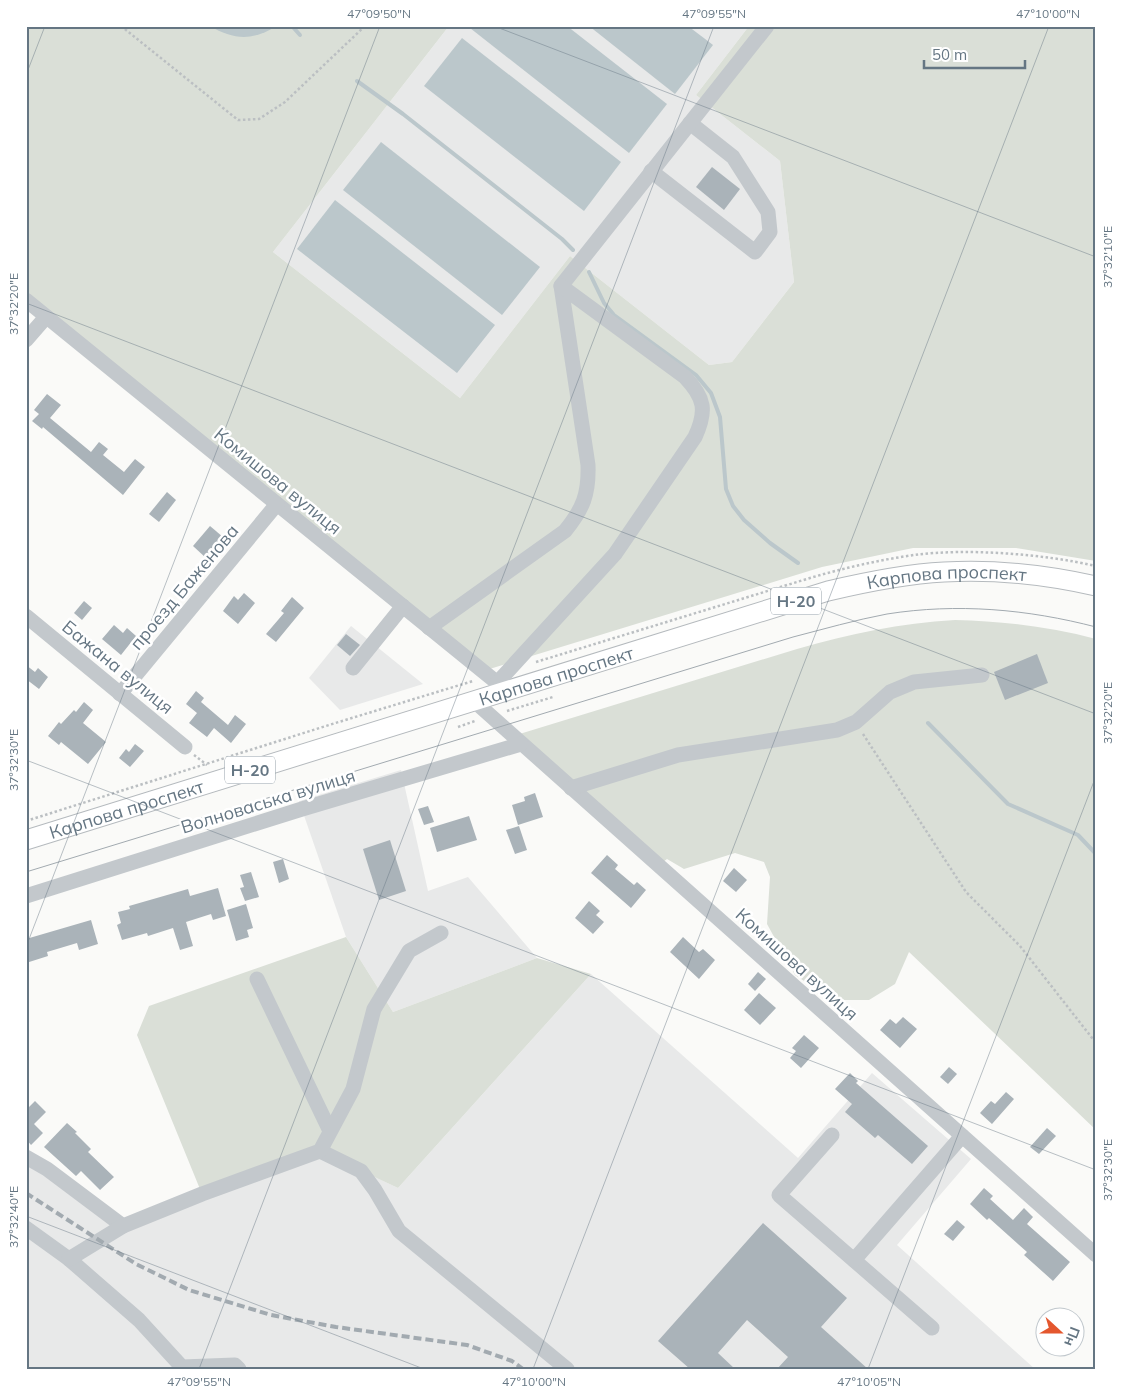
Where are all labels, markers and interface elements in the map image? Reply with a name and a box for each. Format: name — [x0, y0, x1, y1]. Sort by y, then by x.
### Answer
text: 47°09'50"N — [347, 6, 411, 21]
text: 47°09'55"N — [682, 6, 746, 21]
text: 47°10'00"N — [1016, 6, 1080, 21]
scale bar — [924, 38, 1026, 70]
text: 50 m — [932, 45, 967, 64]
text: 37°32'10"E — [1100, 226, 1115, 288]
text: 37°32'20"E — [6, 273, 21, 335]
street label: Комишова вулиця — [210, 423, 346, 539]
street label: проезд Баженова — [125, 519, 243, 655]
street label: Карпова проспект — [865, 560, 1029, 594]
road number: Н-20 — [771, 588, 821, 614]
street label: Бажана вулиця — [58, 615, 178, 719]
street label: Карпова проспект — [476, 640, 637, 710]
text: 37°32'20"E — [1100, 682, 1115, 744]
text: 37°32'30"E — [6, 729, 21, 791]
road number: Н-20 — [225, 756, 275, 784]
street label: Волноваська вулиця — [178, 764, 358, 838]
street label: Карпова проспект — [46, 774, 207, 844]
street label: Комишова вулиця — [731, 903, 863, 1025]
text: 37°32'30"E — [1100, 1139, 1115, 1201]
text: 37°32'40"E — [6, 1186, 21, 1248]
north arrow — [1034, 1308, 1084, 1358]
text: Пн — [1060, 1324, 1084, 1349]
text: 47°09'55"N — [167, 1374, 231, 1389]
text: 47°10'00"N — [502, 1374, 566, 1389]
text: 47°10'05"N — [837, 1374, 901, 1389]

